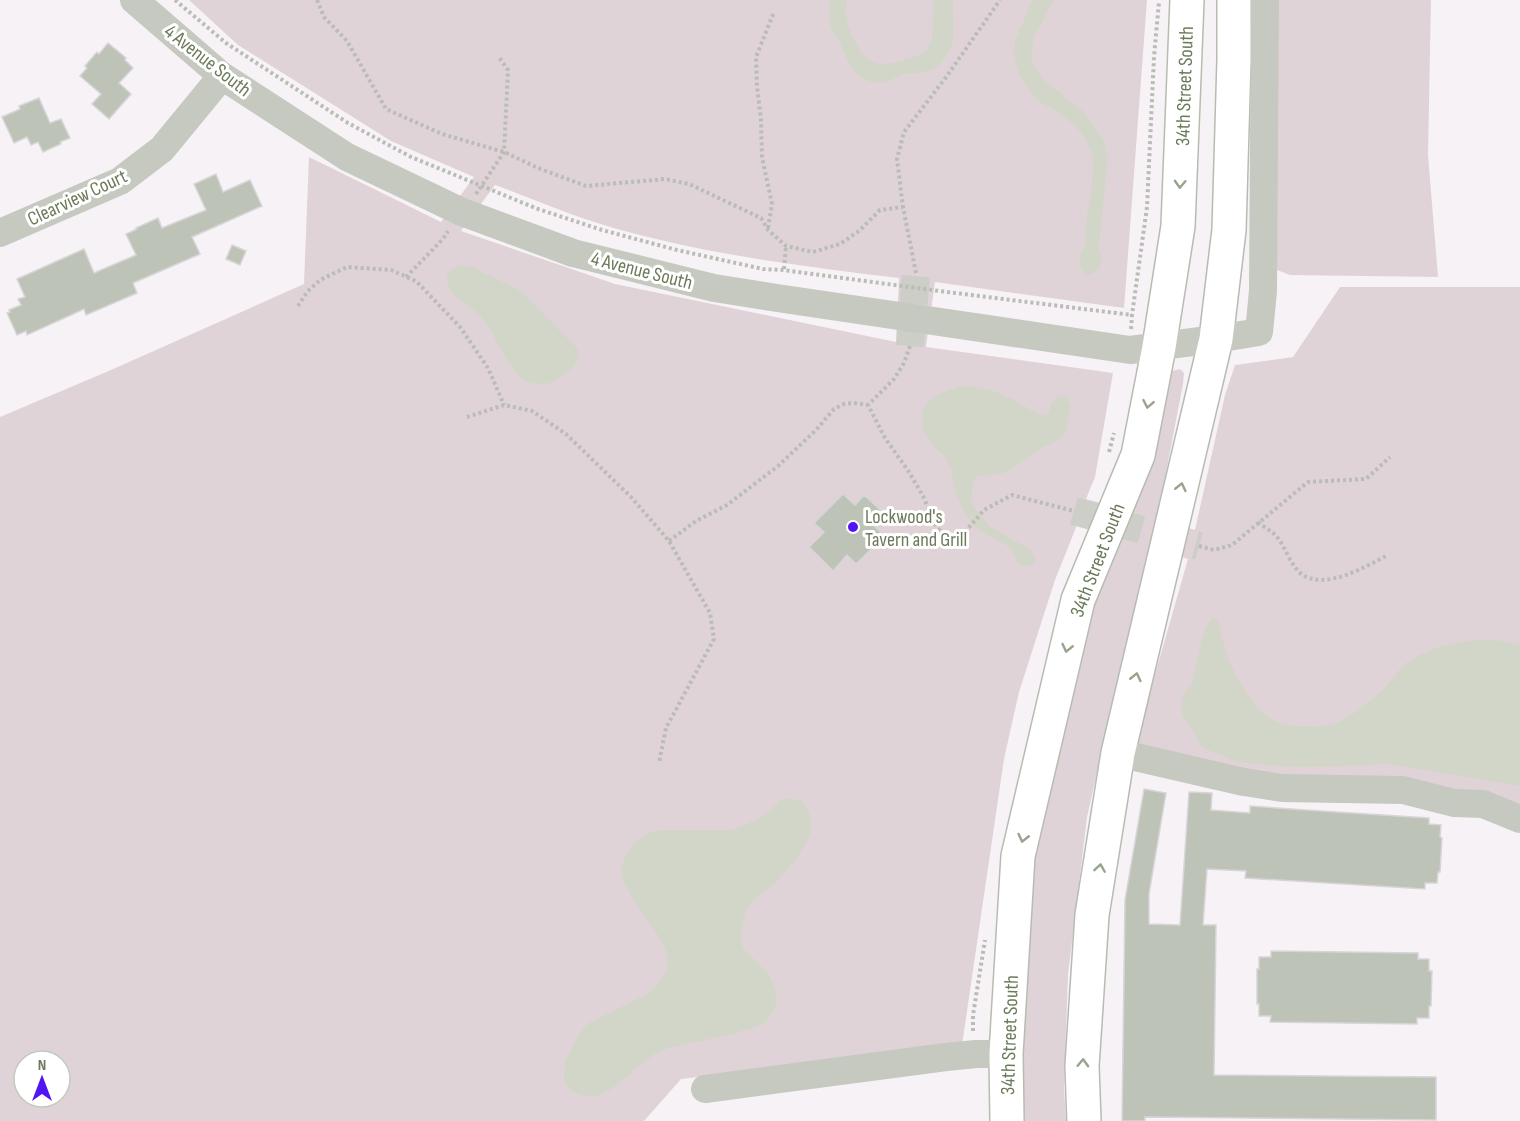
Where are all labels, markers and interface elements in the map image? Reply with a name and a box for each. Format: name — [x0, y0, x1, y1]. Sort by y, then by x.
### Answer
street label: 4 Avenue South — [159, 19, 256, 102]
street label: 34th Street South — [1171, 26, 1199, 146]
street label: Clearview Court — [24, 164, 131, 231]
one-way arrow — [1173, 180, 1186, 189]
street label: 4 Avenue South — [589, 247, 695, 295]
one-way arrow — [1142, 399, 1155, 409]
one-way arrow — [1174, 482, 1187, 492]
street label: 34th Street South — [1065, 500, 1131, 621]
place label: Lockwood's Tavern and Grill — [865, 505, 967, 552]
marker: Lockwood's Tavern and Grill — [846, 520, 860, 534]
one-way arrow — [1061, 643, 1074, 653]
one-way arrow — [1129, 672, 1142, 682]
one-way arrow — [1017, 833, 1030, 843]
one-way arrow — [1093, 864, 1105, 873]
street label: 34th Street South — [996, 975, 1024, 1095]
north arrow — [12, 1049, 72, 1109]
text: N — [38, 1056, 46, 1075]
one-way arrow — [1077, 1058, 1089, 1067]

